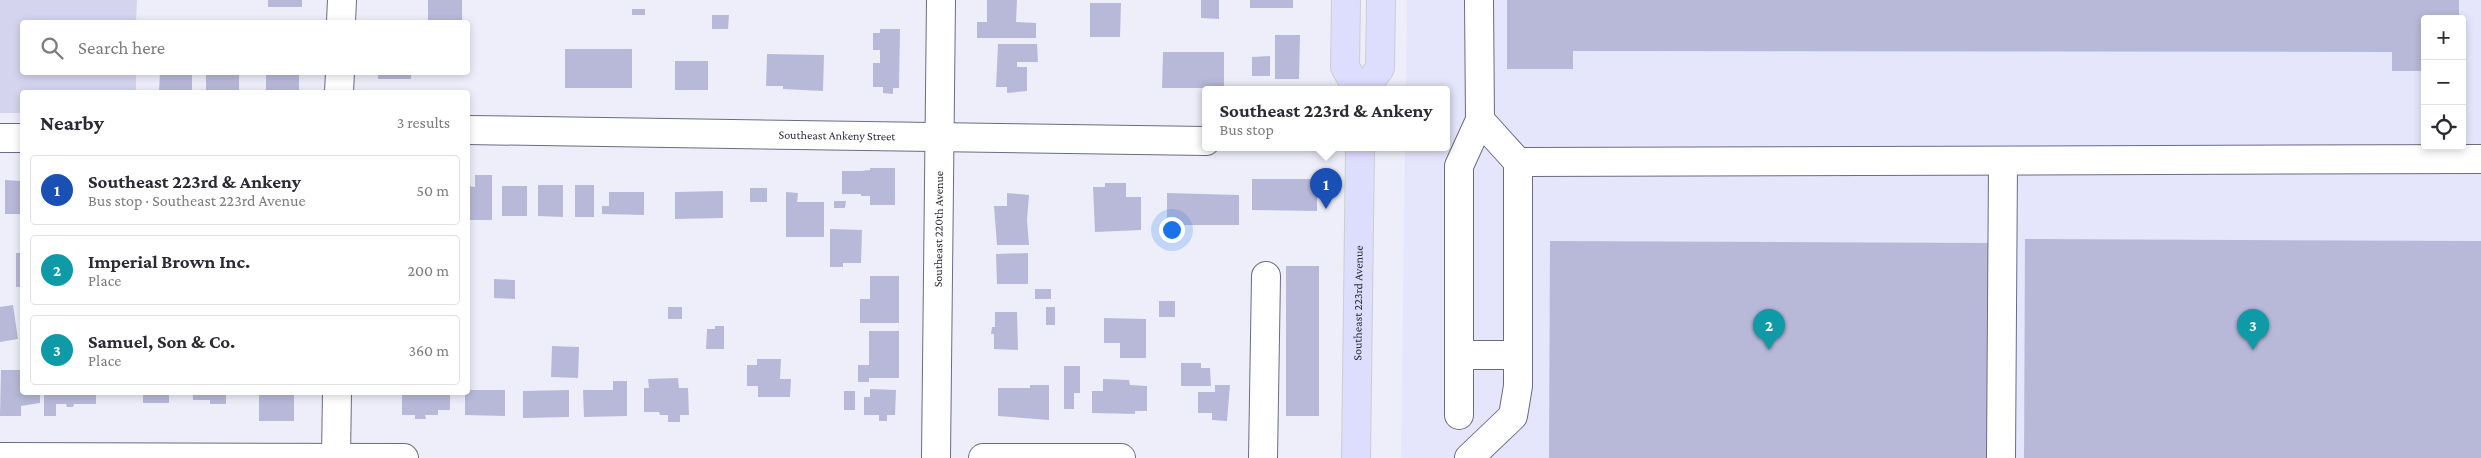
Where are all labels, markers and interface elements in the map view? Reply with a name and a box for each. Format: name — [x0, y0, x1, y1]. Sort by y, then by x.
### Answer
map controls — [2421, 15, 2466, 150]
button: + — [2421, 15, 2466, 60]
search box — [20, 20, 470, 75]
icon: search — [38, 34, 66, 62]
text: Search here — [78, 37, 165, 58]
button: − — [2421, 60, 2466, 105]
popup — [1202, 86, 1450, 151]
text: Southeast 223rd & Ankeny — [1220, 100, 1433, 121]
button: locate — [2421, 105, 2466, 150]
text: Nearby — [40, 111, 104, 135]
text: 3 results — [397, 114, 450, 131]
text: Bus stop — [1220, 121, 1274, 138]
street label: Southeast Ankeny Street — [778, 128, 896, 143]
pin: 1 — [1310, 168, 1342, 209]
text: Southeast 223rd & Ankeny — [88, 171, 301, 192]
street label: Southeast 220th Avenue — [931, 171, 946, 287]
text: 1 — [54, 182, 60, 199]
text: 50 m — [417, 182, 449, 199]
text: Bus stop · Southeast 223rd Avenue — [88, 192, 306, 209]
your location — [1159, 217, 1185, 243]
street label: Southeast 223rd Avenue — [1350, 245, 1366, 361]
text: Imperial Brown Inc. — [88, 251, 250, 272]
text: 2 — [53, 262, 61, 279]
text: 200 m — [407, 262, 449, 279]
text: Place — [88, 272, 121, 289]
pin: 2 — [1753, 309, 1785, 350]
pin: 3 — [2237, 309, 2269, 350]
text: Samuel, Son & Co. — [88, 331, 235, 352]
text: 3 — [53, 342, 61, 359]
text: 360 m — [408, 342, 449, 359]
text: Place — [88, 352, 121, 369]

